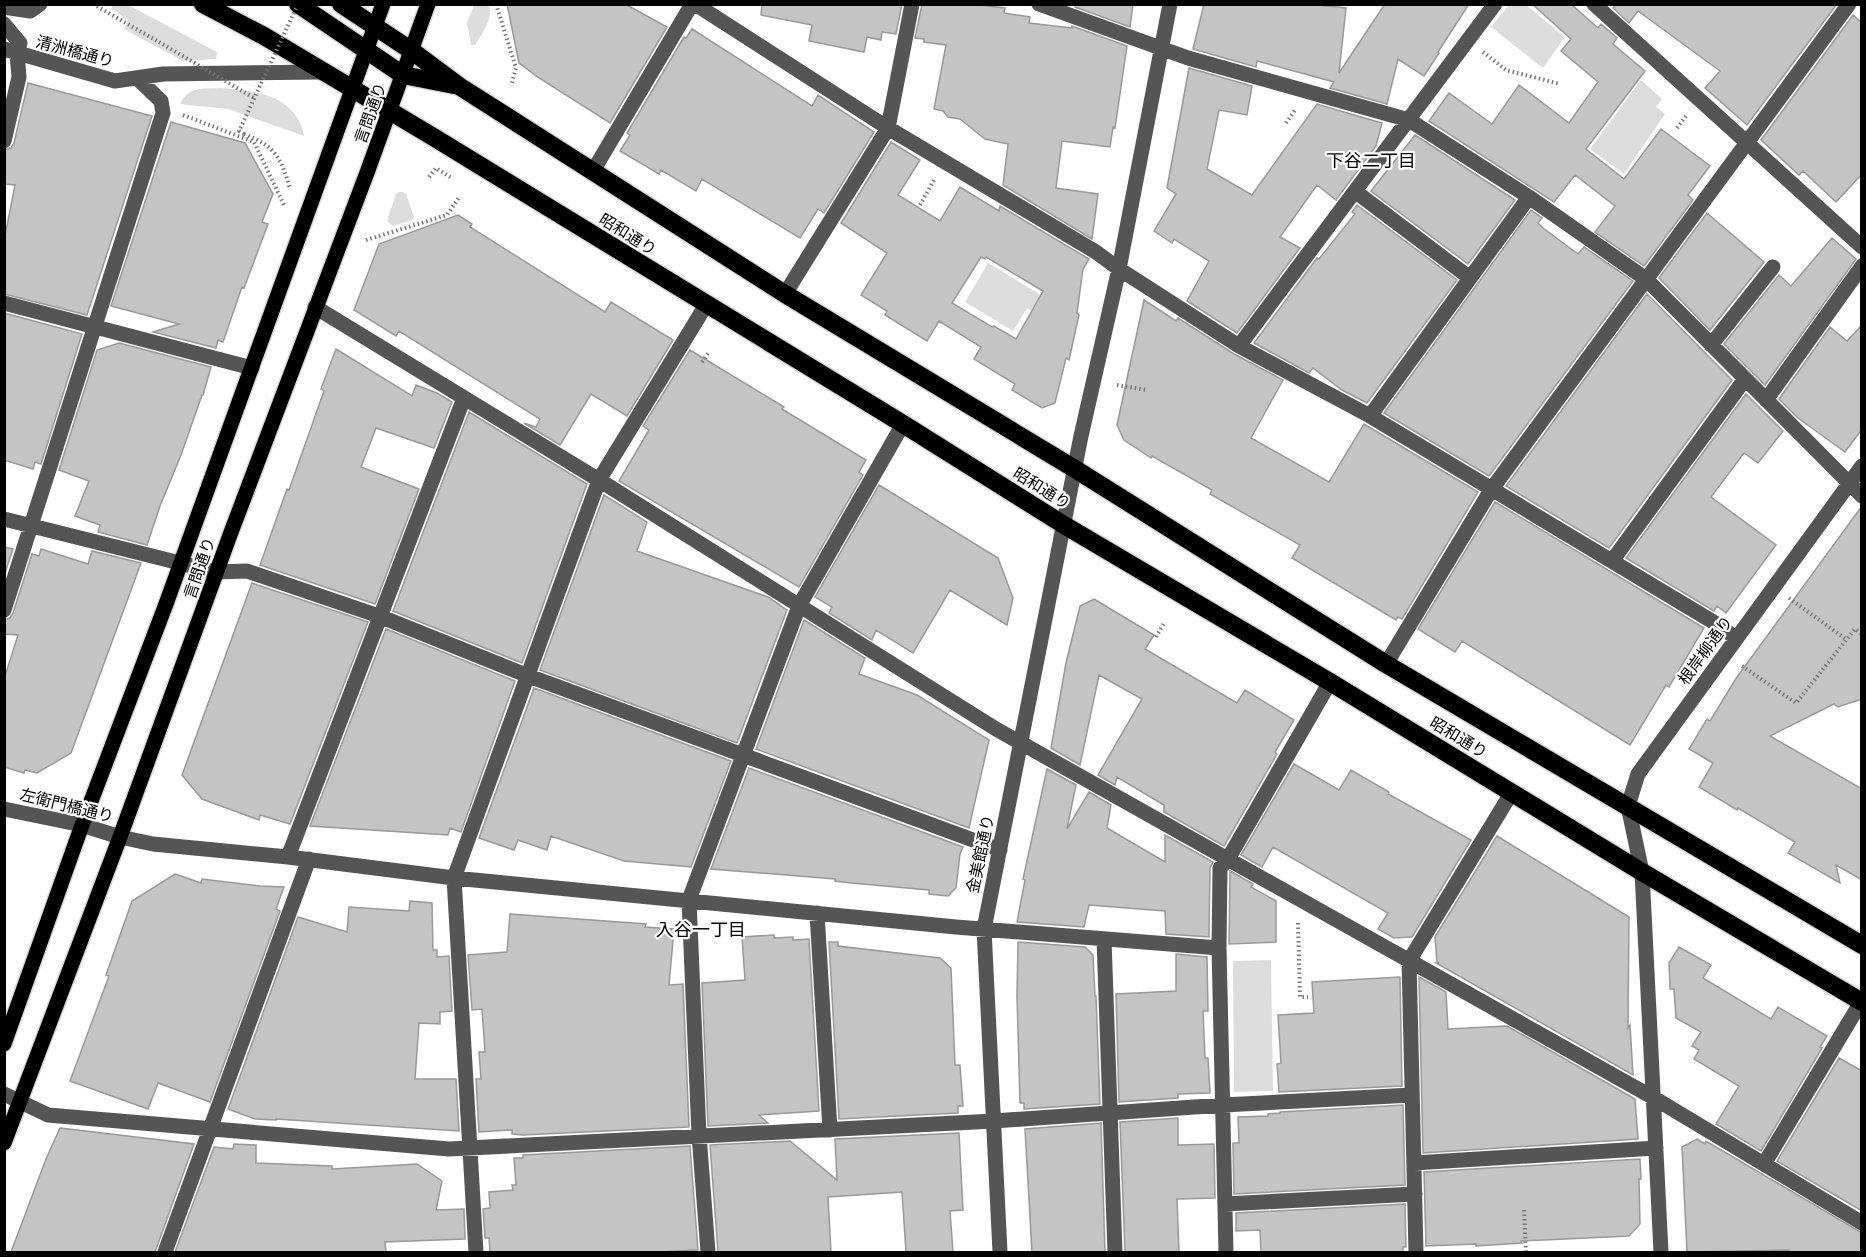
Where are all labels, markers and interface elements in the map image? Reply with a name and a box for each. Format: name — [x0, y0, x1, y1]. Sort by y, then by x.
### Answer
street label: 清洲橋通り — [34, 30, 116, 72]
street label: 言問通り — [349, 79, 391, 147]
district label: 下谷二丁目 — [1326, 148, 1416, 173]
street label: 昭和通り — [595, 208, 661, 260]
street label: 昭和通り — [1009, 462, 1075, 514]
street label: 言問通り — [178, 534, 220, 602]
street label: 根岸柳通り — [1673, 611, 1737, 689]
street label: 昭和通り — [1426, 711, 1492, 763]
street label: 左衛門橋通り — [18, 783, 116, 827]
street label: 金美館通り — [961, 813, 999, 895]
district label: 入谷一丁目 — [656, 917, 746, 942]

